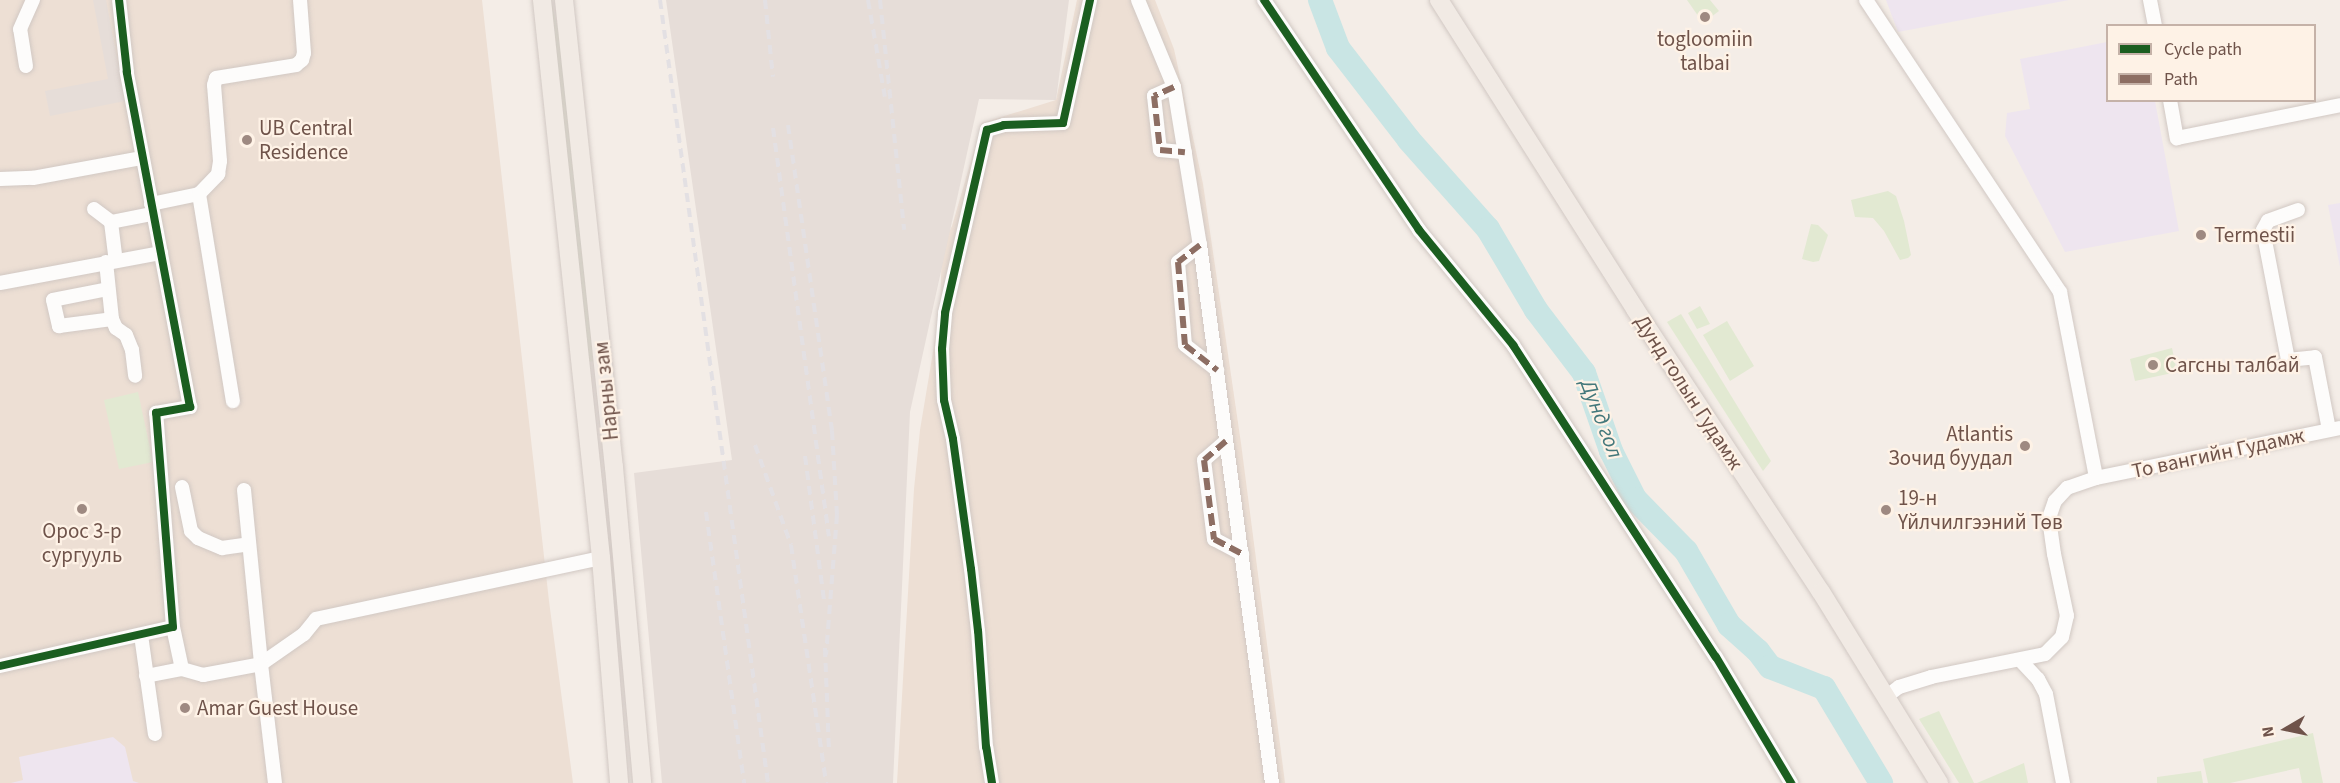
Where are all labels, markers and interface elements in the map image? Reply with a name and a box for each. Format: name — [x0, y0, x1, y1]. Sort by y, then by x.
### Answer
marker: togloomiin talbai — [1698, 10, 1712, 24]
legend — [2106, 24, 2316, 102]
place label: togloomiin talbai — [1657, 26, 1753, 76]
text: Cycle path — [2164, 37, 2242, 62]
text: Path — [2164, 67, 2198, 92]
place label: UB Central Residence — [259, 115, 353, 165]
marker: UB Central Residence — [240, 133, 254, 147]
place label: Termestii — [2214, 222, 2295, 248]
marker: Termestii — [2192, 226, 2210, 244]
street label: Дунд голын Гудамж — [1629, 310, 1749, 474]
street label: Нарны зам — [588, 340, 624, 442]
place label: Сагсны талбай — [2165, 352, 2300, 378]
marker: Сагсны талбай — [2146, 358, 2160, 372]
water label: Дунд гол — [1574, 376, 1628, 462]
place label: Atlantis Зочид буудал — [1888, 421, 2013, 471]
street label: То вангийн Гудамж — [2129, 422, 2307, 484]
marker: Atlantis Зочид буудал — [2018, 439, 2032, 453]
place label: 19-н Үйлчилгээний Төв — [1898, 485, 2063, 535]
marker: Орос 3-р сургууль — [75, 502, 89, 516]
marker: 19-н Үйлчилгээний Төв — [1879, 503, 1893, 517]
place label: Орос 3-р сургууль — [42, 518, 122, 568]
place label: Amar Guest House — [197, 695, 358, 721]
north arrow — [2256, 699, 2316, 759]
marker: Amar Guest House — [178, 701, 192, 715]
text: N — [2257, 725, 2280, 739]

